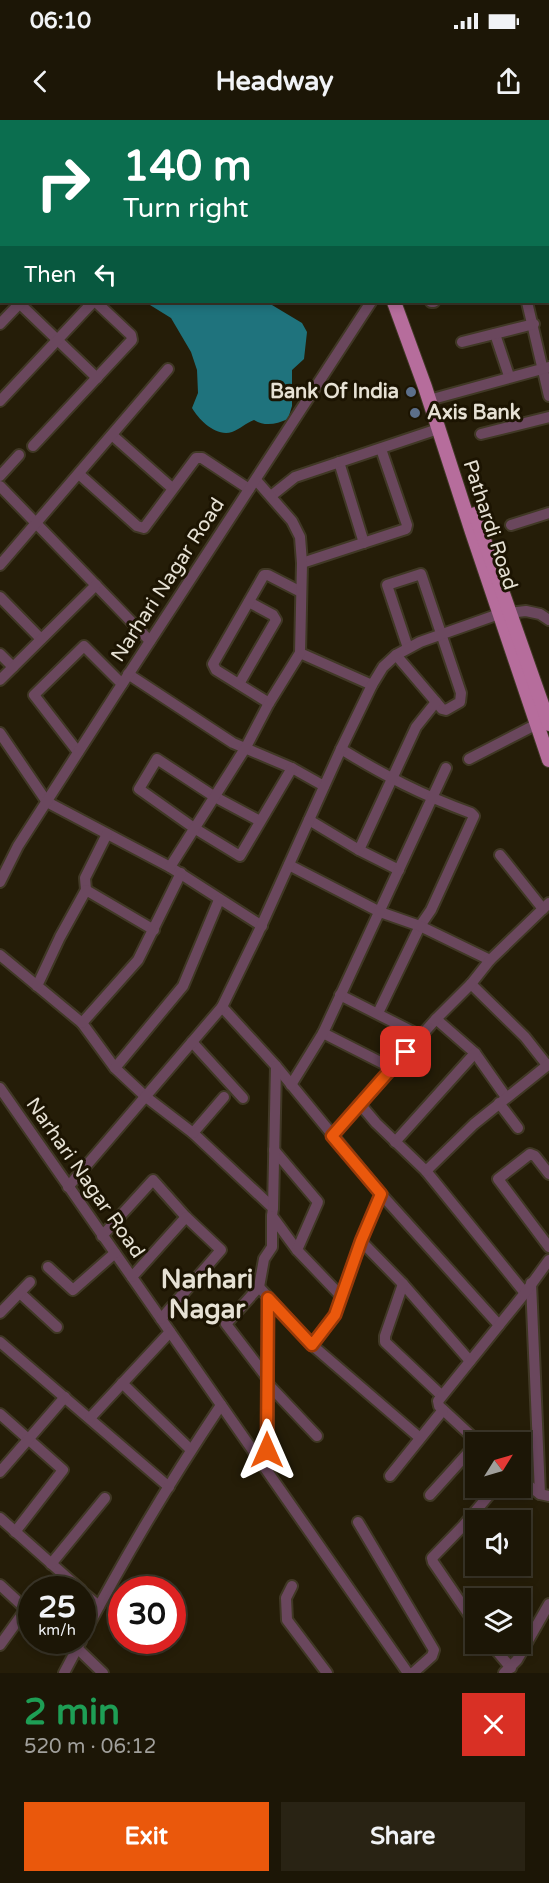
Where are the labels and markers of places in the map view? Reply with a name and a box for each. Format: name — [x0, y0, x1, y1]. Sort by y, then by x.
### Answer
place label: Bank Of India — [270, 380, 399, 404]
marker: Bank Of India — [404, 385, 418, 399]
place label: Axis Bank — [427, 401, 521, 425]
marker: Axis Bank — [408, 406, 422, 420]
pin — [380, 1026, 431, 1077]

